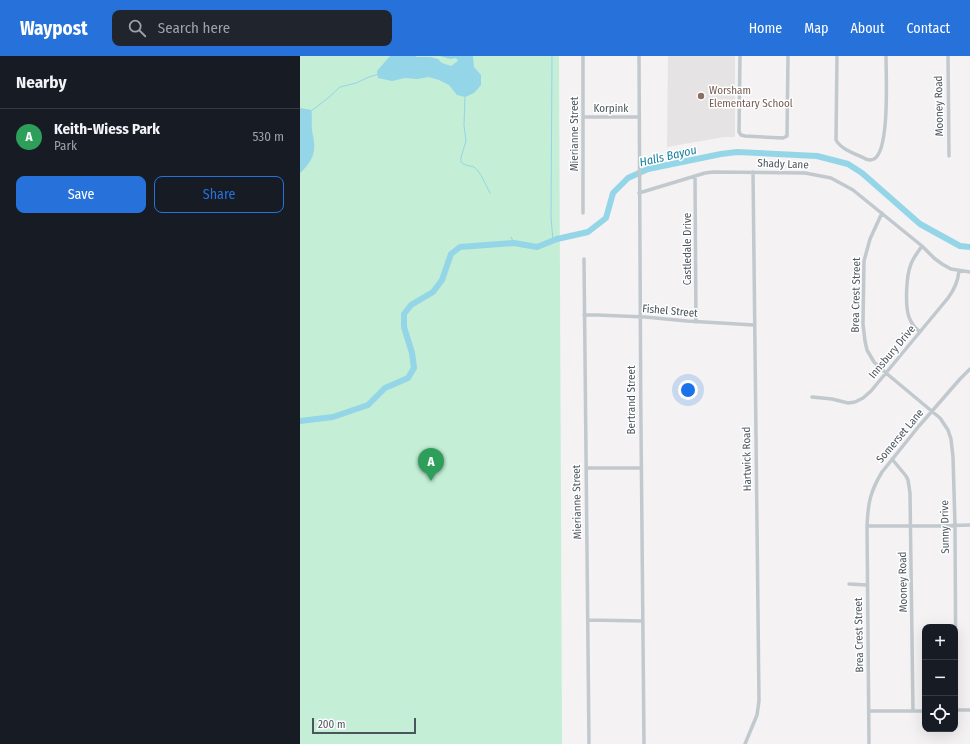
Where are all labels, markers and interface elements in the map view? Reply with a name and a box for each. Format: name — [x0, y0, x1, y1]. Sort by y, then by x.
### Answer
search box — [112, 10, 392, 46]
text: Waypost — [20, 17, 88, 40]
icon: search — [126, 17, 148, 39]
text: Search here — [158, 19, 230, 37]
text: Home — [749, 20, 782, 37]
text: Map — [804, 20, 828, 37]
text: About — [850, 20, 885, 37]
text: Contact — [907, 20, 950, 37]
text: Nearby — [16, 72, 67, 93]
street label: Mooney Road — [932, 75, 946, 137]
place label: Worsham Elementary School — [709, 84, 793, 110]
marker: Worsham Elementary School — [696, 91, 706, 101]
street label: Mierianne Street — [568, 96, 581, 171]
street label: Korpink — [594, 102, 629, 115]
text: Keith-Wiess Park — [54, 120, 160, 138]
text: A — [25, 129, 33, 144]
text: 530 m — [252, 129, 284, 144]
text: Park — [54, 138, 77, 153]
water label: Halls Bayou — [638, 143, 698, 169]
street label: Shady Lane — [757, 157, 809, 171]
button: Save — [16, 176, 146, 213]
button: Share — [154, 176, 284, 213]
street label: Castledale Drive — [681, 213, 694, 285]
street label: Brea Crest Street — [849, 257, 863, 333]
street label: Fishel Street — [642, 302, 699, 320]
street label: Innsbury Drive — [866, 323, 918, 381]
street label: Bertrand Street — [625, 365, 638, 435]
your location — [678, 380, 698, 400]
street label: Somerset Lane — [874, 406, 926, 466]
street label: Hartwick Road — [740, 427, 754, 491]
pin: A — [418, 448, 444, 481]
street label: Mierianne Street — [570, 464, 584, 539]
street label: Sunny Drive — [938, 500, 952, 554]
street label: Mooney Road — [896, 551, 910, 613]
street label: Brea Crest Street — [852, 597, 866, 673]
map controls — [922, 624, 958, 732]
button: + — [922, 624, 958, 660]
button: − — [922, 660, 958, 696]
button: locate — [922, 696, 958, 732]
scale bar — [312, 716, 416, 735]
text: 200 m — [318, 718, 345, 731]

